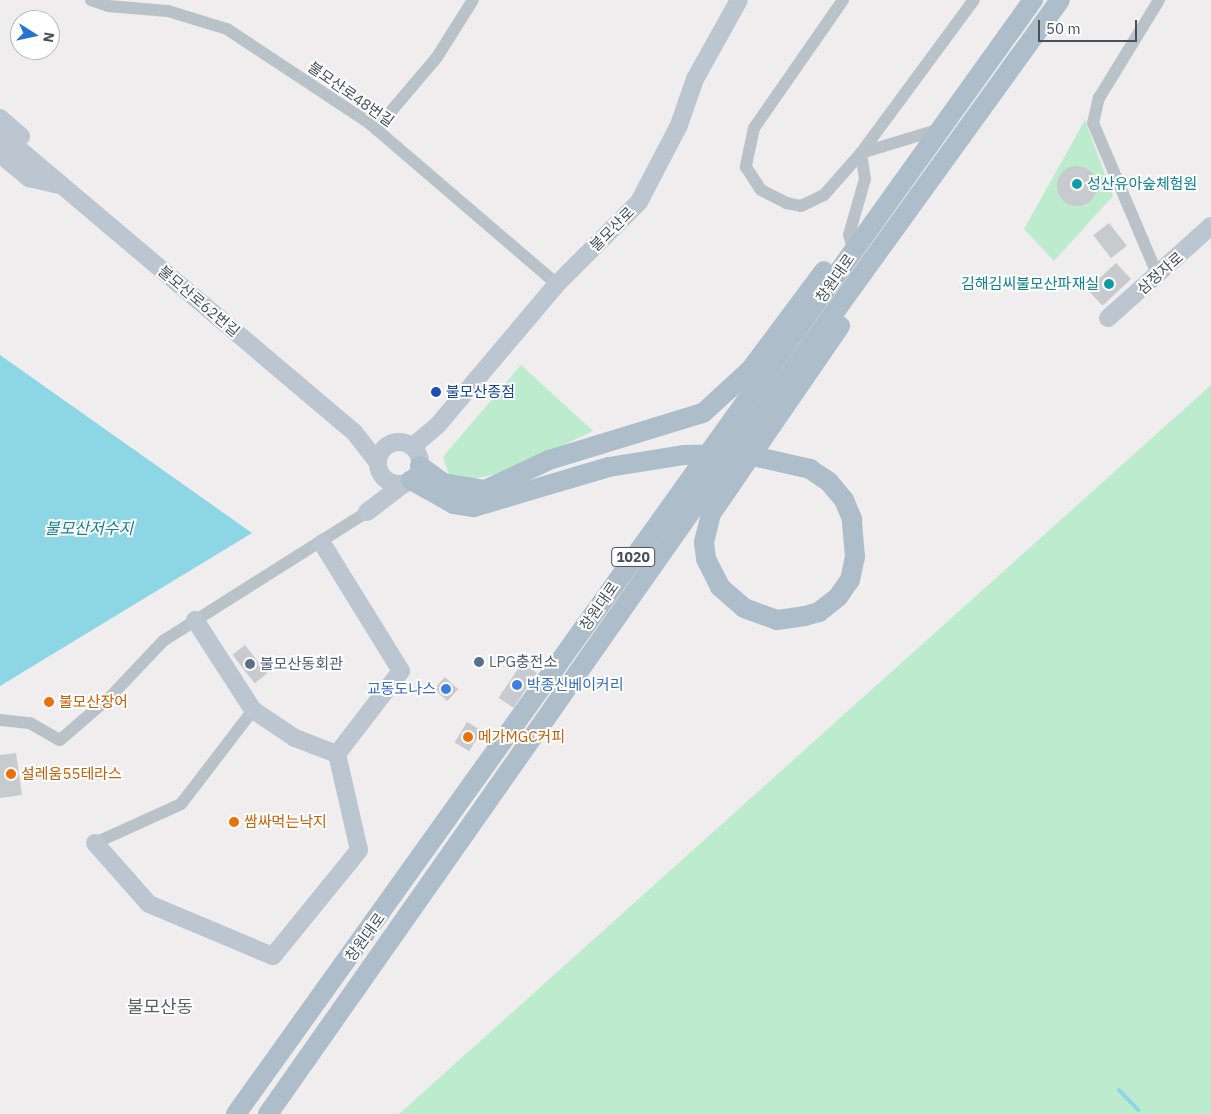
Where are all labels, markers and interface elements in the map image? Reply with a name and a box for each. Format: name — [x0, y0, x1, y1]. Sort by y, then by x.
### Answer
north arrow — [10, 10, 60, 60]
scale bar — [1041, 10, 1140, 42]
text: 50 m — [1046, 19, 1081, 38]
text: N — [39, 31, 59, 44]
street label: 불모산로48번길 — [305, 58, 397, 130]
place label: 성산유아숲체험원 — [1087, 175, 1197, 193]
marker: 성산유아숲체험원 — [1071, 178, 1083, 190]
street label: 불모산로 — [586, 203, 638, 255]
street label: 삼정자로 — [1133, 248, 1187, 298]
street label: 창원대로 — [812, 250, 858, 306]
street label: 불모산로62번길 — [155, 262, 243, 340]
place label: 김해김씨불모산파재실 — [961, 275, 1099, 293]
marker: 김해김씨불모산파재실 — [1103, 278, 1115, 290]
place label: 불모산종점 — [446, 383, 515, 401]
marker: 불모산종점 — [430, 386, 442, 398]
water label: 불모산저수지 — [45, 518, 133, 538]
road number: 1020 — [610, 546, 656, 568]
street label: 창원대로 — [576, 578, 622, 634]
place label: LPG충전소 — [489, 653, 557, 671]
place label: 불모산동회관 — [260, 655, 343, 673]
marker: LPG충전소 — [473, 656, 485, 668]
marker: 불모산동회관 — [244, 658, 256, 670]
place label: 박종신베이커리 — [527, 676, 624, 694]
marker: 박종신베이커리 — [511, 679, 523, 691]
place label: 교동도나스 — [367, 680, 436, 698]
marker: 교동도나스 — [440, 683, 452, 695]
place label: 불모산장어 — [59, 693, 128, 711]
marker: 불모산장어 — [43, 696, 55, 708]
place label: 메가MGC커피 — [478, 728, 565, 746]
marker: 메가MGC커피 — [462, 731, 474, 743]
place label: 설레움55테라스 — [21, 765, 122, 783]
marker: 설레움55테라스 — [5, 768, 17, 780]
place label: 쌈싸먹는낙지 — [244, 813, 327, 831]
marker: 쌈싸먹는낙지 — [228, 816, 240, 828]
street label: 창원대로 — [341, 909, 389, 965]
district label: 불모산동 — [127, 996, 193, 1018]

